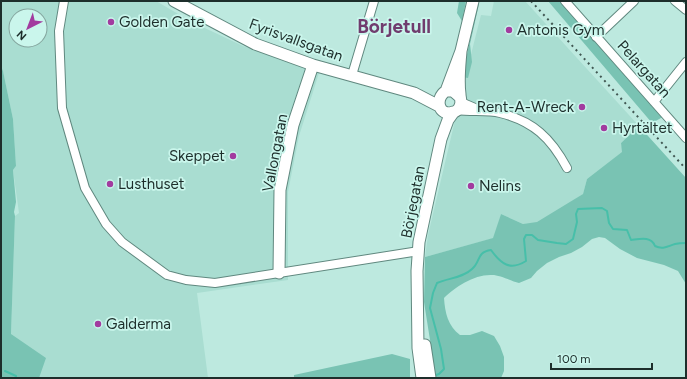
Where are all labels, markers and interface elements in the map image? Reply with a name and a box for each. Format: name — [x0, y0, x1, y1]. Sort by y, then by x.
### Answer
north arrow — [8, 8, 48, 48]
place label: Golden Gate — [119, 13, 204, 31]
street label: Fyrisvallsgatan — [247, 15, 345, 65]
district label: Börjetull — [357, 15, 431, 38]
marker: Golden Gate — [106, 17, 116, 27]
place label: Antonis Gym — [517, 21, 604, 39]
marker: Antonis Gym — [504, 25, 514, 35]
text: N — [14, 27, 29, 43]
street label: Pelargatan — [614, 37, 674, 101]
place label: Rent-A-Wreck — [477, 98, 575, 116]
marker: Rent-A-Wreck — [577, 102, 587, 112]
street label: Vallongatan — [259, 112, 291, 194]
place label: Hyrtältet — [612, 119, 673, 137]
marker: Hyrtältet — [599, 123, 609, 133]
place label: Skeppet — [169, 147, 225, 165]
marker: Skeppet — [228, 151, 238, 161]
street label: Börjegatan — [397, 164, 429, 240]
place label: Lusthuset — [118, 175, 185, 193]
place label: Nelins — [479, 177, 521, 195]
marker: Lusthuset — [105, 179, 115, 189]
marker: Nelins — [466, 181, 476, 191]
place label: Galderma — [106, 315, 171, 333]
marker: Galderma — [93, 319, 103, 329]
scale bar — [551, 345, 652, 371]
text: 100 m — [557, 352, 591, 366]

